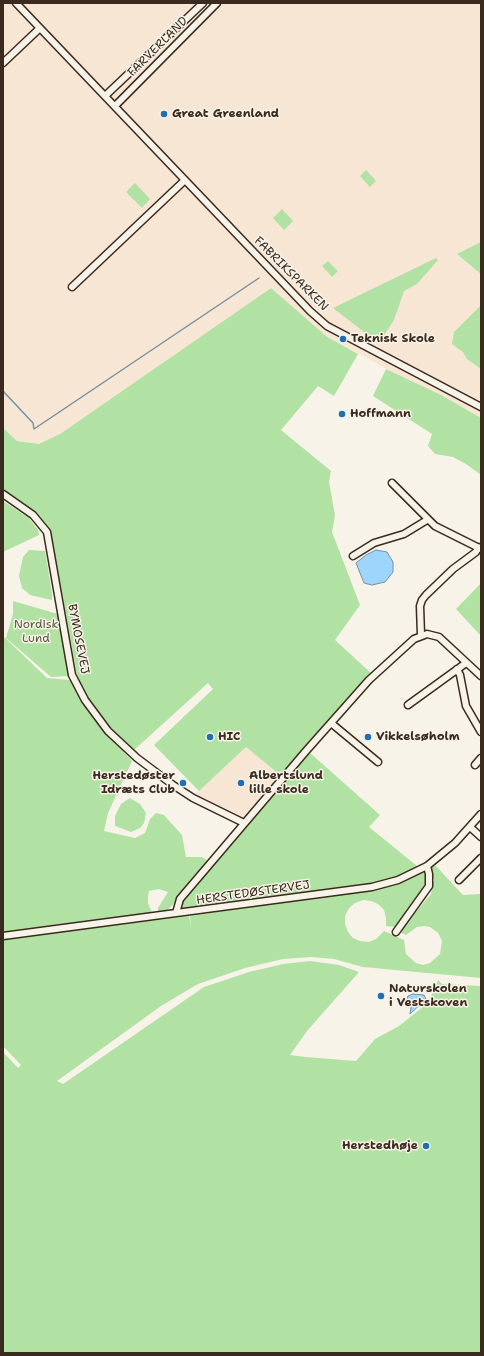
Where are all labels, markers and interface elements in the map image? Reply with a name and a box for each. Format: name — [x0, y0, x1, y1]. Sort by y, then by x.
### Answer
street label: FARVERLAND — [125, 14, 191, 80]
place label: Great Greenland — [172, 107, 279, 121]
marker: Great Greenland — [159, 109, 169, 119]
street label: FABRIKSPARKEN — [251, 234, 331, 314]
place label: Teknisk Skole — [351, 332, 435, 346]
marker: Teknisk Skole — [338, 334, 348, 344]
place label: Hoffmann — [350, 407, 411, 421]
marker: Hoffmann — [337, 409, 347, 419]
street label: BYMOSEVEJ — [64, 603, 92, 675]
park label: Nordisk Lund — [14, 618, 58, 646]
place label: HIC — [218, 730, 240, 744]
place label: Vikkelsøholm — [376, 730, 460, 744]
marker: HIC — [205, 732, 215, 742]
marker: Vikkelsøholm — [363, 732, 373, 742]
place label: Herstedøster Idræts Club — [92, 769, 175, 797]
place label: Albertslund lille skole — [249, 769, 323, 797]
marker: Herstedøster Idræts Club — [178, 778, 188, 788]
marker: Albertslund lille skole — [236, 778, 246, 788]
street label: HERSTEDØSTERVEJ — [195, 878, 311, 908]
place label: Naturskolen i Vestskoven — [389, 982, 467, 1010]
marker: Naturskolen i Vestskoven — [376, 991, 386, 1001]
place label: Herstedhøje — [342, 1139, 418, 1153]
marker: Herstedhøje — [421, 1141, 431, 1151]

